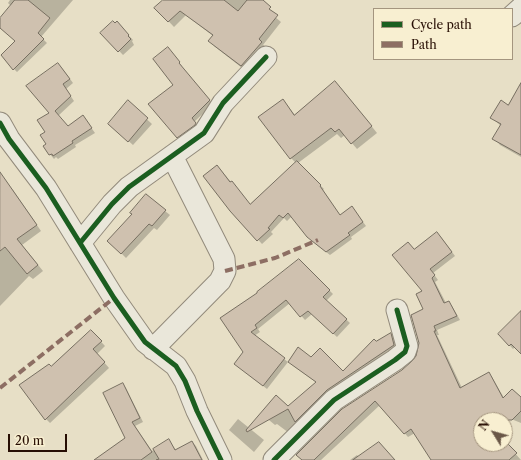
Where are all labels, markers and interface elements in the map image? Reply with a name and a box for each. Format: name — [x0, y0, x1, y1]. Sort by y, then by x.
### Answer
legend — [373, 8, 513, 60]
text: Cycle path — [411, 17, 472, 32]
text: Path — [411, 37, 437, 52]
north arrow — [473, 412, 513, 452]
text: N — [476, 417, 493, 433]
scale bar — [10, 426, 69, 452]
text: 20 m — [15, 433, 44, 448]

